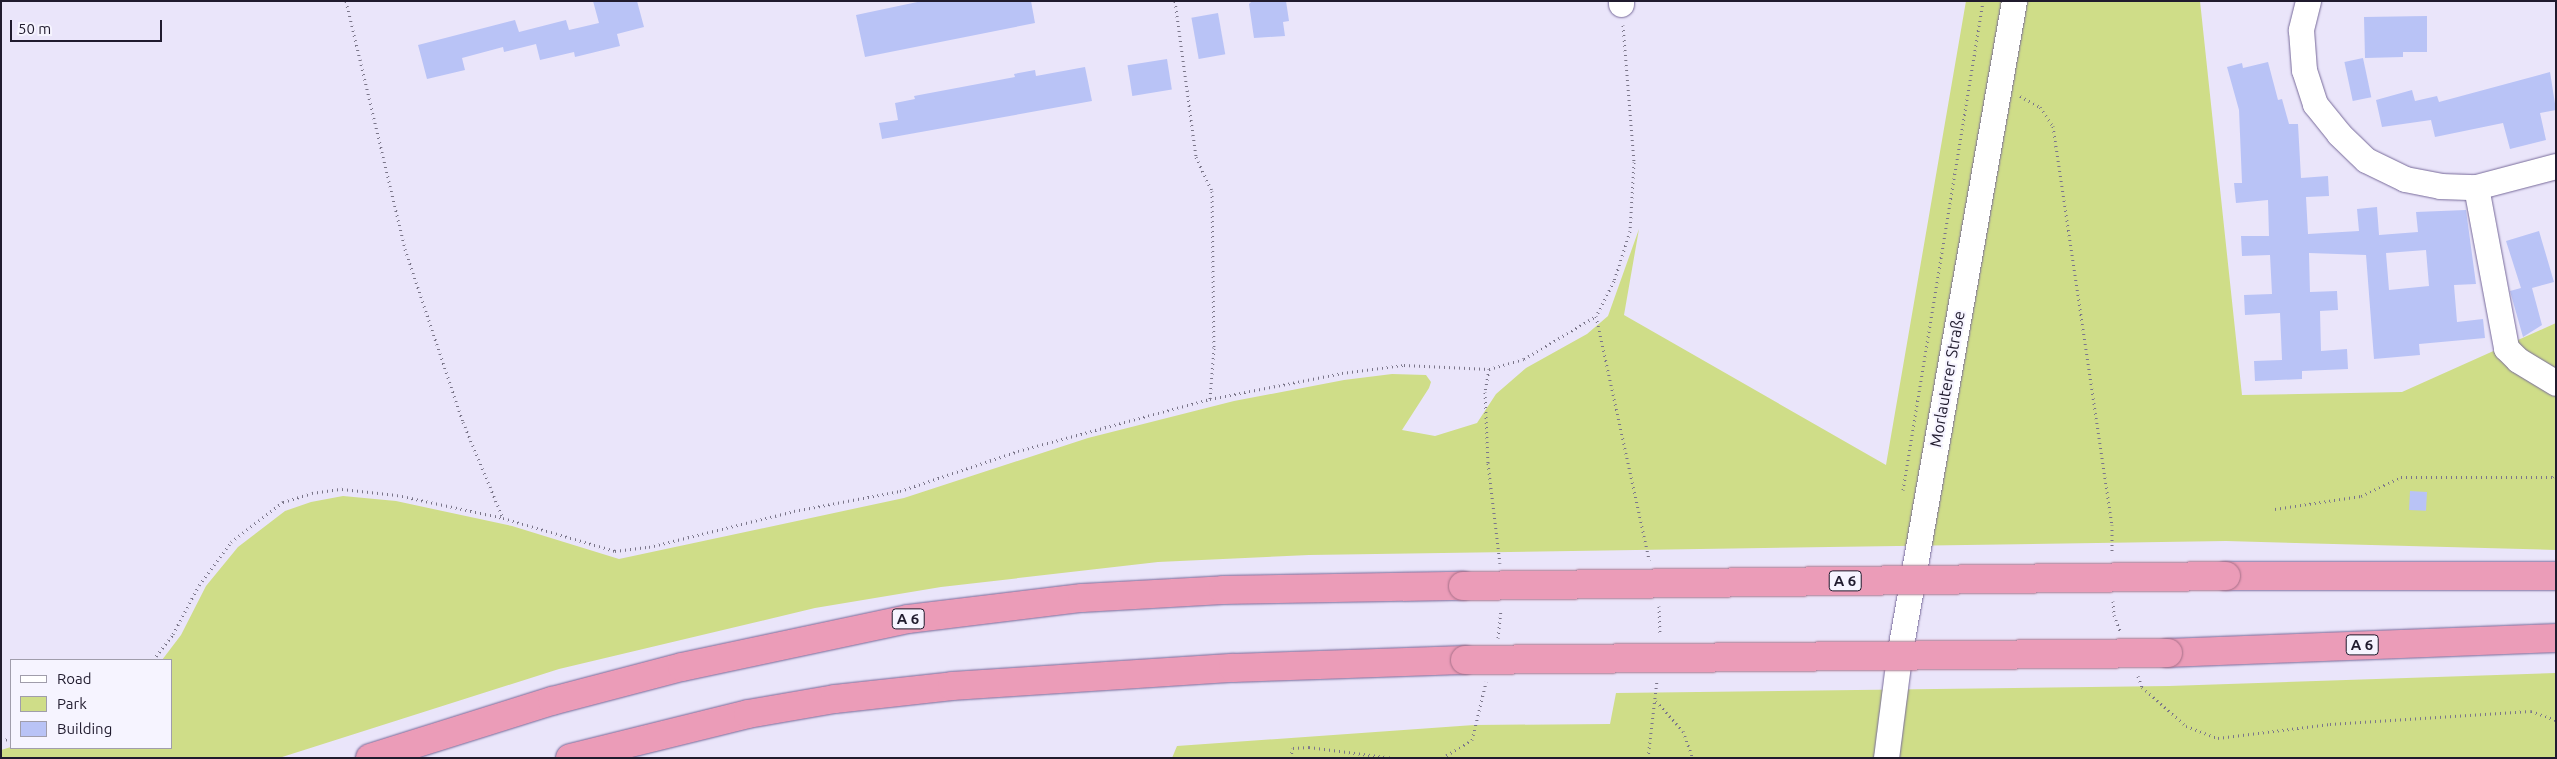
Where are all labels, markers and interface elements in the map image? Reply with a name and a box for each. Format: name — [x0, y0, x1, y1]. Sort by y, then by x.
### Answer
scale bar — [12, 10, 165, 42]
text: 50 m — [18, 20, 51, 37]
street label: Morlauterer Straße — [1926, 309, 1968, 449]
road number: A 6 — [1828, 568, 1862, 594]
road number: A 6 — [890, 606, 926, 632]
road number: A 6 — [2344, 632, 2380, 658]
legend — [10, 659, 172, 749]
text: Road — [57, 670, 92, 687]
text: Park — [57, 695, 87, 712]
text: Building — [57, 720, 112, 737]

